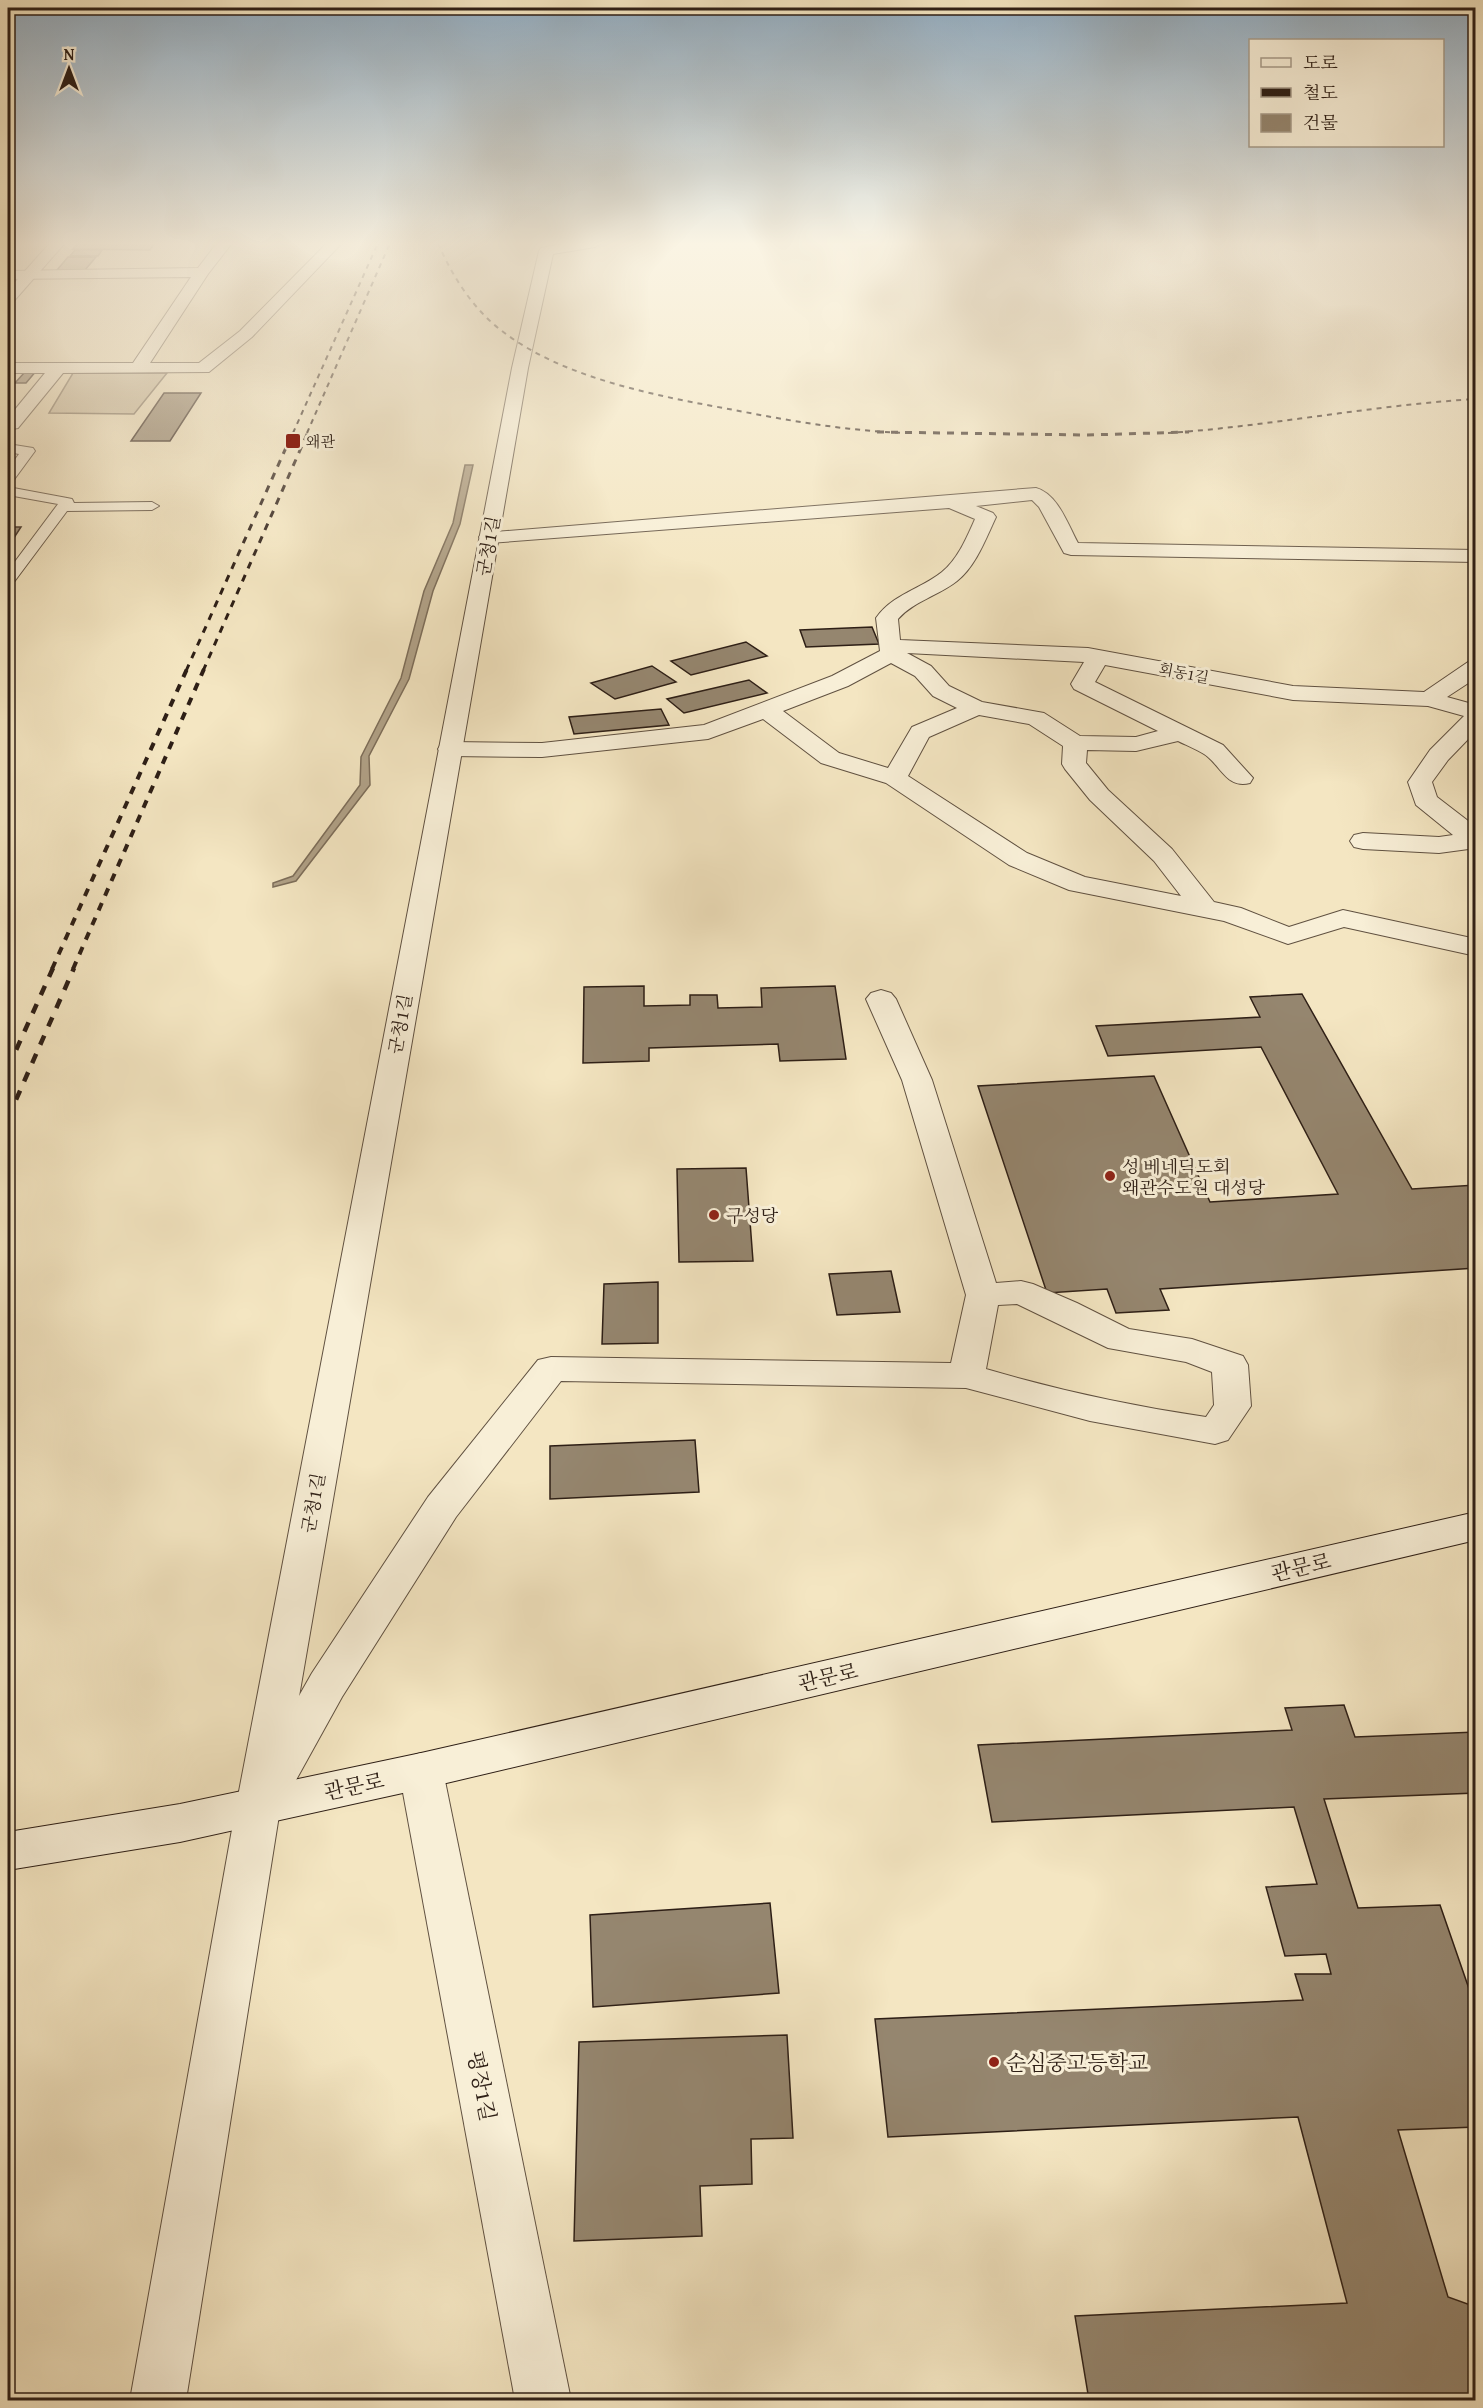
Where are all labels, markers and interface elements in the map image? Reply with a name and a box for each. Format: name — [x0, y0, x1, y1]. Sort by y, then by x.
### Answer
north arrow — [39, 39, 99, 99]
legend — [1249, 39, 1444, 147]
text: N — [64, 42, 75, 66]
text: 도로 — [1303, 49, 1338, 76]
text: 철도 — [1303, 79, 1338, 106]
text: 건물 — [1303, 109, 1338, 136]
place label: 왜관 — [306, 431, 335, 452]
marker: 왜관 — [284, 432, 302, 450]
street label: 군청1길 — [469, 514, 507, 578]
street label: 회동1길 — [1157, 658, 1211, 688]
street label: 군청1길 — [381, 992, 419, 1056]
place label: 성 베네딕도회 왜관수도원 대성당 — [1122, 1153, 1266, 1201]
marker: 성 베네딕도회 왜관수도원 대성당 — [1103, 1169, 1117, 1183]
place label: 구성당 — [726, 1202, 779, 1229]
marker: 구성당 — [707, 1208, 721, 1222]
street label: 군청1길 — [294, 1471, 332, 1535]
street label: 관문로 — [1268, 1545, 1334, 1589]
street label: 관문로 — [795, 1655, 861, 1699]
street label: 관문로 — [321, 1765, 387, 1807]
place label: 순심중고등학교 — [1006, 2047, 1148, 2078]
street label: 평장1길 — [460, 2048, 504, 2124]
marker: 순심중고등학교 — [987, 2055, 1001, 2069]

